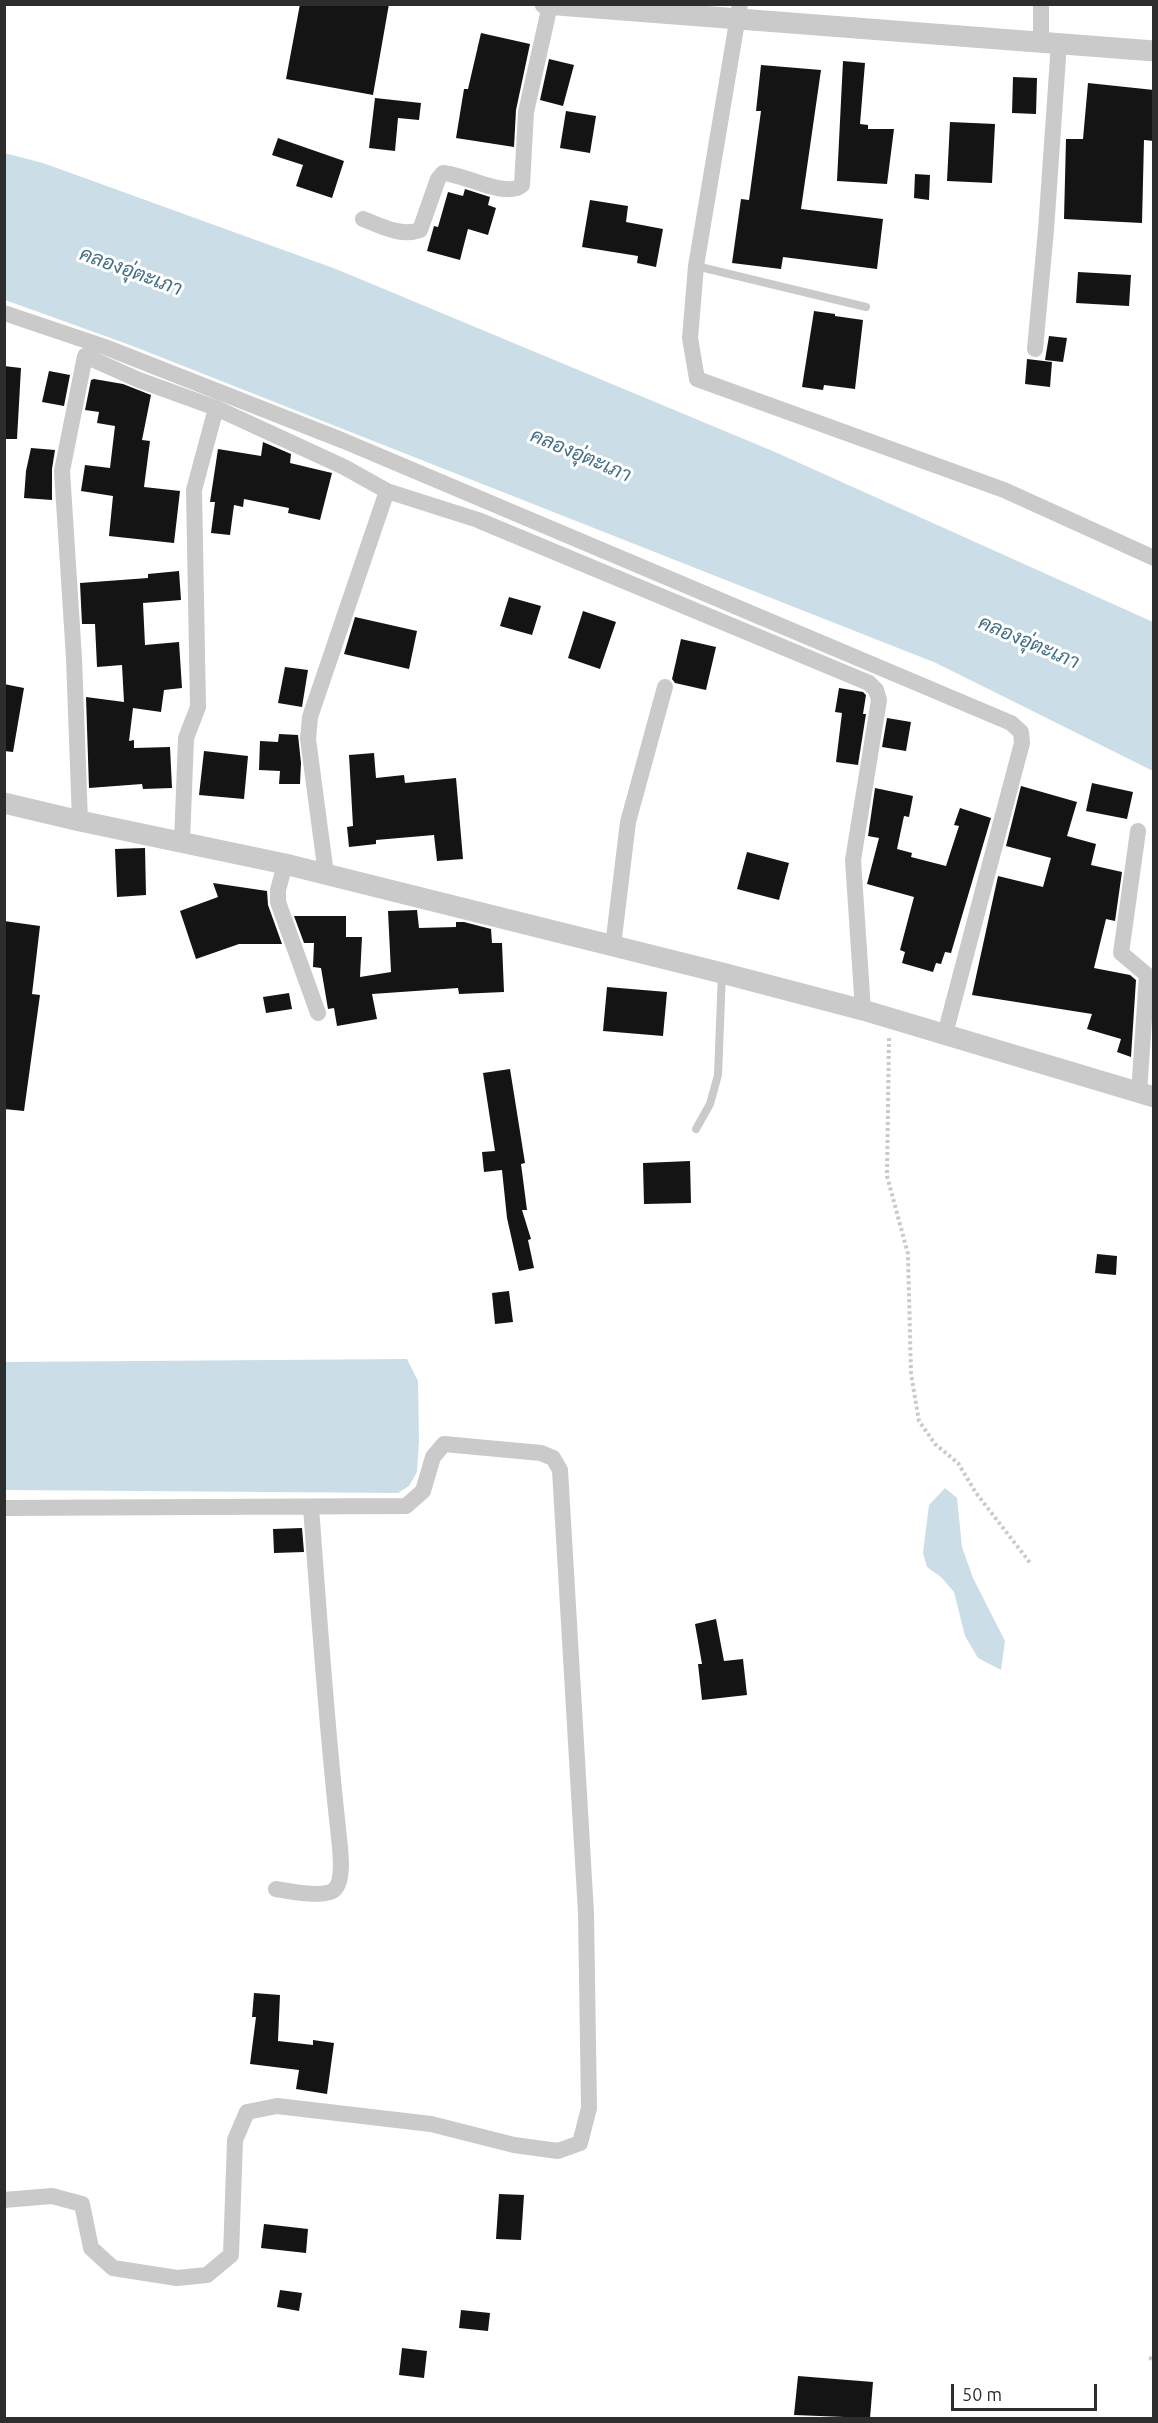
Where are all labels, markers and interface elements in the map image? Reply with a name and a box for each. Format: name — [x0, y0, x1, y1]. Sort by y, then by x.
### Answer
water label: คลองอุ่ตะเภา — [77, 241, 185, 301]
water label: คลองอุ่ตะเภา — [527, 423, 635, 487]
water label: คลองอุ่ตะเภา — [975, 610, 1083, 674]
scale bar — [954, 2372, 1100, 2410]
text: 50 m — [962, 2384, 1002, 2404]

